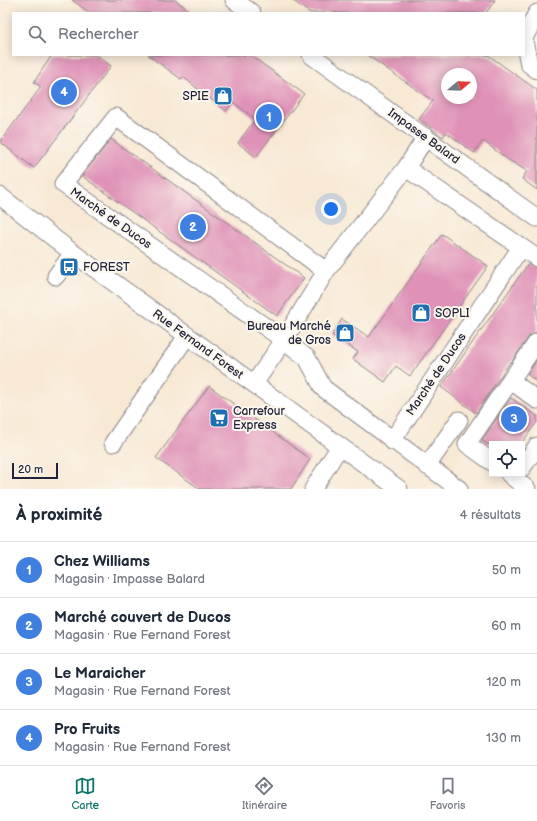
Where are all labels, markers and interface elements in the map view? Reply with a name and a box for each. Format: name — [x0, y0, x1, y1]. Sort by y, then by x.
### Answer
search box — [12, 12, 525, 56]
icon: search — [26, 23, 48, 45]
text: Rechercher — [58, 25, 138, 44]
north arrow — [441, 68, 477, 104]
pin: 4 — [51, 77, 77, 107]
shop icon: SPIE — [212, 85, 234, 107]
place label: SPIE — [183, 89, 209, 104]
pin: 1 — [256, 102, 282, 132]
street label: Impasse Balard — [385, 105, 463, 168]
street label: Marché de Ducos — [67, 185, 155, 252]
your location — [321, 199, 341, 219]
pin: 2 — [180, 212, 206, 242]
bus stop icon: FOREST — [58, 256, 80, 278]
place label: FOREST — [83, 260, 131, 275]
shop icon: SOPLI — [410, 302, 432, 324]
street label: Rue Fernand Forest — [149, 306, 246, 383]
place label: SOPLI — [435, 306, 470, 321]
place label: Bureau Marché de Gros — [247, 319, 331, 348]
shop icon: Bureau Marché de Gros — [334, 322, 356, 344]
street label: Marché de Ducos — [403, 330, 470, 418]
place label: Carrefour Express — [233, 404, 285, 433]
pin: 3 — [501, 404, 527, 434]
supermarket icon: Carrefour Express — [208, 407, 230, 429]
map controls — [489, 441, 525, 477]
button: locate — [489, 441, 525, 477]
scale bar — [12, 461, 58, 480]
text: 20 m — [18, 463, 43, 476]
text: À proximité — [16, 505, 102, 525]
text: 4 résultats — [459, 507, 521, 523]
text: Chez Williams — [54, 552, 150, 571]
text: 1 — [26, 562, 32, 578]
text: 50 m — [492, 562, 521, 578]
text: Magasin · Impasse Balard — [54, 571, 205, 587]
text: Marché couvert de Ducos — [54, 608, 231, 627]
text: 2 — [25, 618, 33, 634]
text: 60 m — [491, 618, 521, 634]
text: Magasin · Rue Fernand Forest — [54, 627, 231, 643]
text: Le Maraicher — [54, 664, 146, 683]
text: 3 — [25, 674, 33, 690]
text: 120 m — [486, 674, 521, 690]
text: Magasin · Rue Fernand Forest — [54, 683, 231, 699]
text: Pro Fruits — [54, 720, 120, 739]
text: 4 — [25, 730, 33, 746]
text: 130 m — [486, 730, 521, 746]
text: Magasin · Rue Fernand Forest — [54, 739, 231, 755]
tab: Carte — [71, 775, 99, 812]
tab: Itinéraire — [242, 775, 287, 812]
tab: Favoris — [430, 775, 466, 812]

